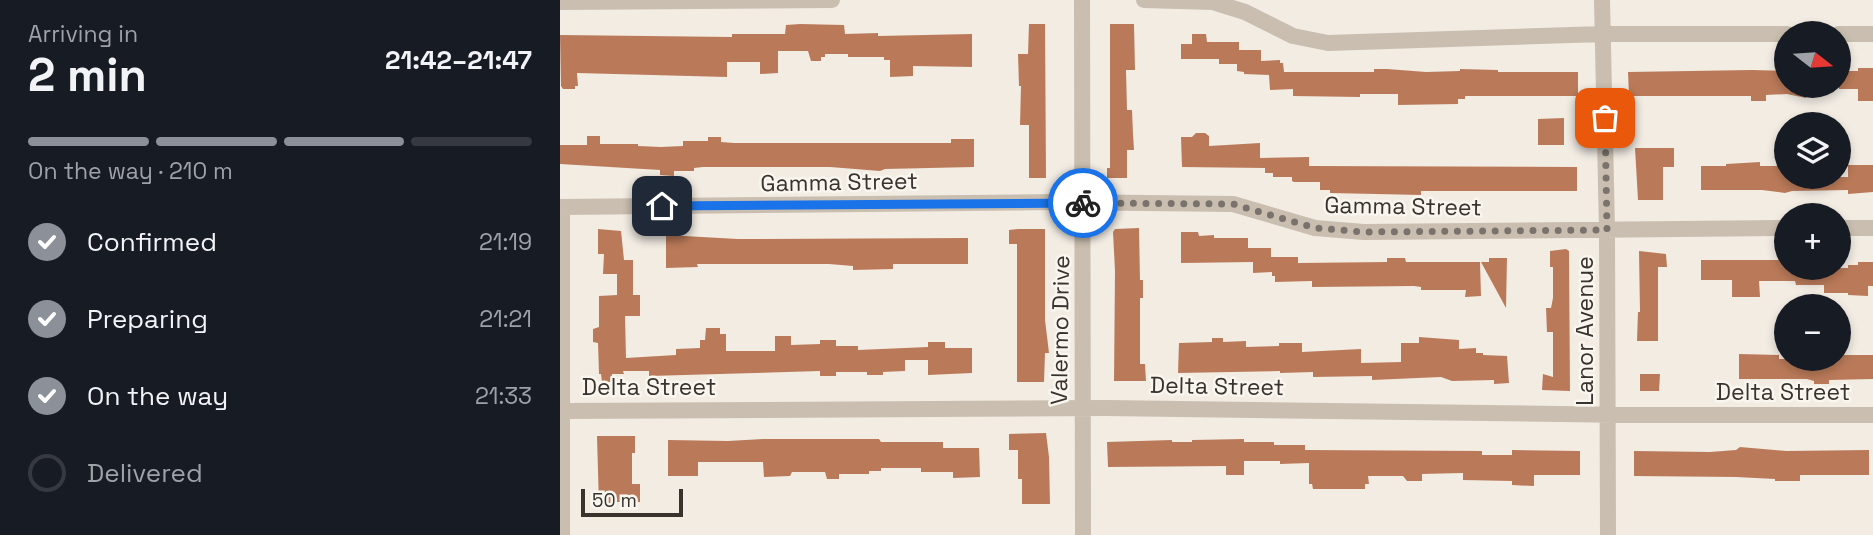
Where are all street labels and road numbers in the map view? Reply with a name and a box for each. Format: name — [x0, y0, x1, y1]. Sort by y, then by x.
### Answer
street label: Gamma Street — [760, 166, 918, 198]
street label: Gamma Street — [1324, 190, 1482, 222]
street label: Valermo Drive — [1044, 255, 1076, 405]
street label: Lanor Avenue — [1570, 256, 1600, 406]
street label: Delta Street — [1150, 370, 1284, 402]
street label: Delta Street — [582, 372, 716, 402]
street label: Delta Street — [1716, 377, 1850, 407]

